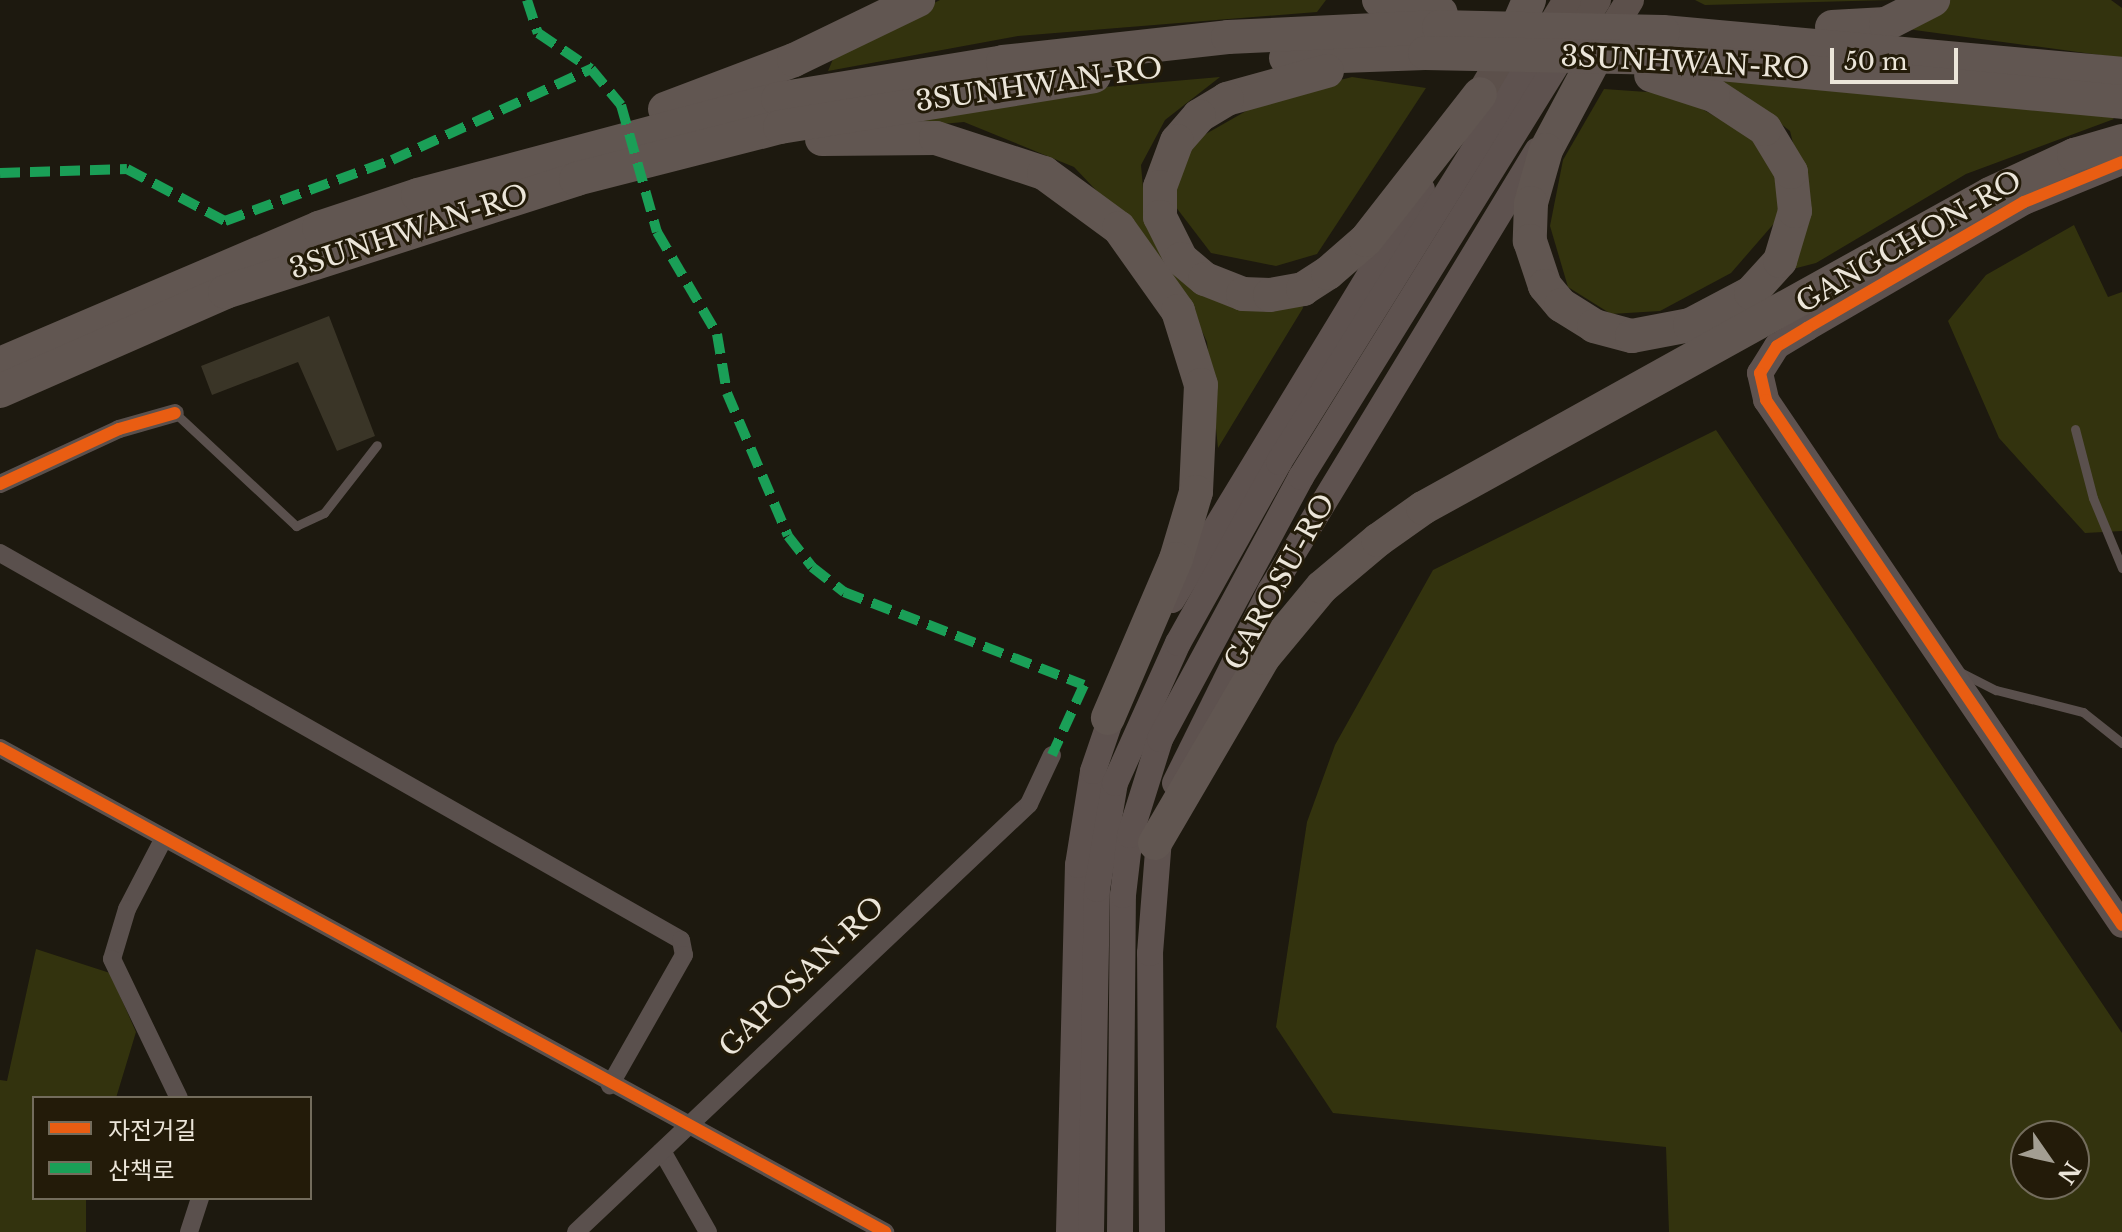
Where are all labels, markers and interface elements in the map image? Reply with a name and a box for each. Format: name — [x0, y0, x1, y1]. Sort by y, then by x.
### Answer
scale bar — [1834, 32, 1962, 82]
street label: 3SUNHWAN-RO — [1560, 40, 1810, 86]
text: 50 m — [1844, 47, 1907, 76]
street label: 3SUNHWAN-RO — [913, 51, 1165, 119]
street label: GANGCHON-RO — [1790, 164, 2028, 320]
street label: 3SUNHWAN-RO — [286, 178, 532, 286]
street label: GAROSU-RO — [1218, 488, 1342, 676]
street label: GAPOSAN-RO — [713, 890, 891, 1064]
legend — [32, 1096, 312, 1200]
text: 자전거길 — [108, 1116, 196, 1145]
north arrow — [2010, 1120, 2090, 1200]
text: 산책로 — [108, 1156, 174, 1185]
text: N — [2052, 1156, 2086, 1189]

